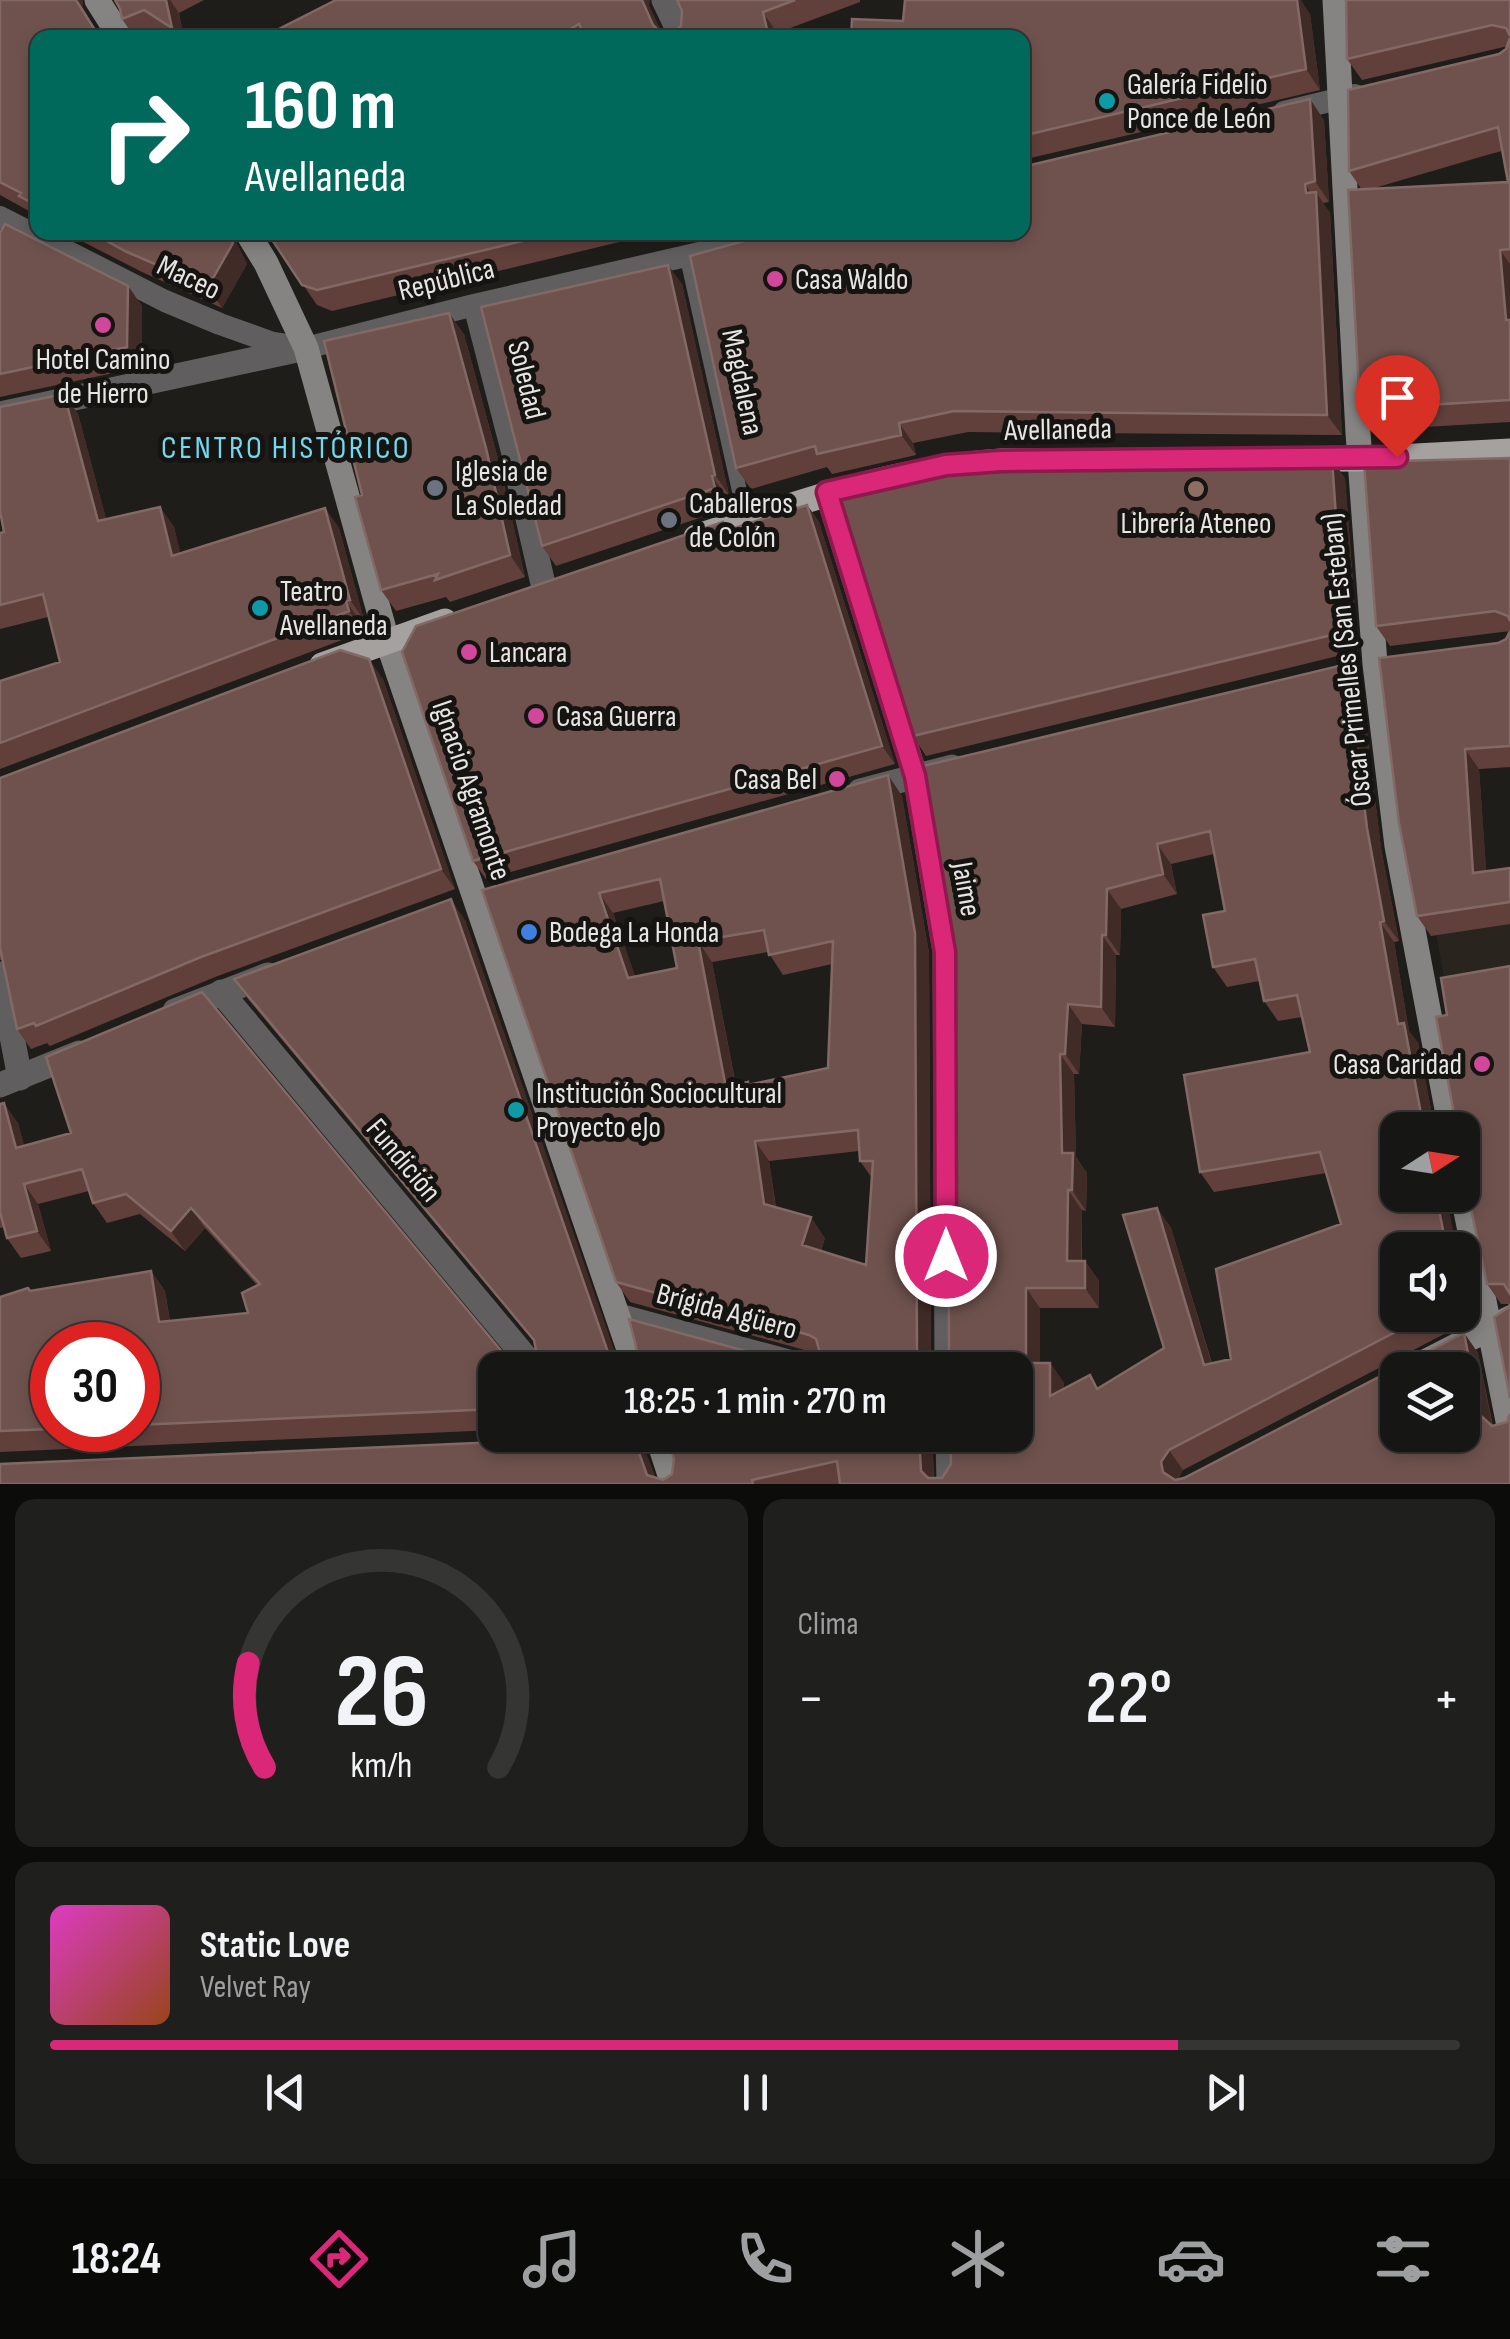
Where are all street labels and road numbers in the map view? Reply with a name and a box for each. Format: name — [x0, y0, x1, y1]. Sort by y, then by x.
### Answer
street label: Maceo — [151, 248, 226, 308]
street label: República — [394, 251, 498, 309]
street label: Magdalena — [713, 326, 771, 438]
street label: Soledad — [499, 337, 553, 423]
street label: Avellaneda — [1003, 411, 1112, 449]
street label: Óscar Primelles (San Esteban) — [1314, 511, 1380, 808]
street label: Ignacio Agramonte — [423, 696, 519, 885]
street label: Jaime — [943, 858, 988, 919]
street label: Fundición — [358, 1112, 448, 1210]
street label: Brígida Agüero — [652, 1276, 801, 1348]

